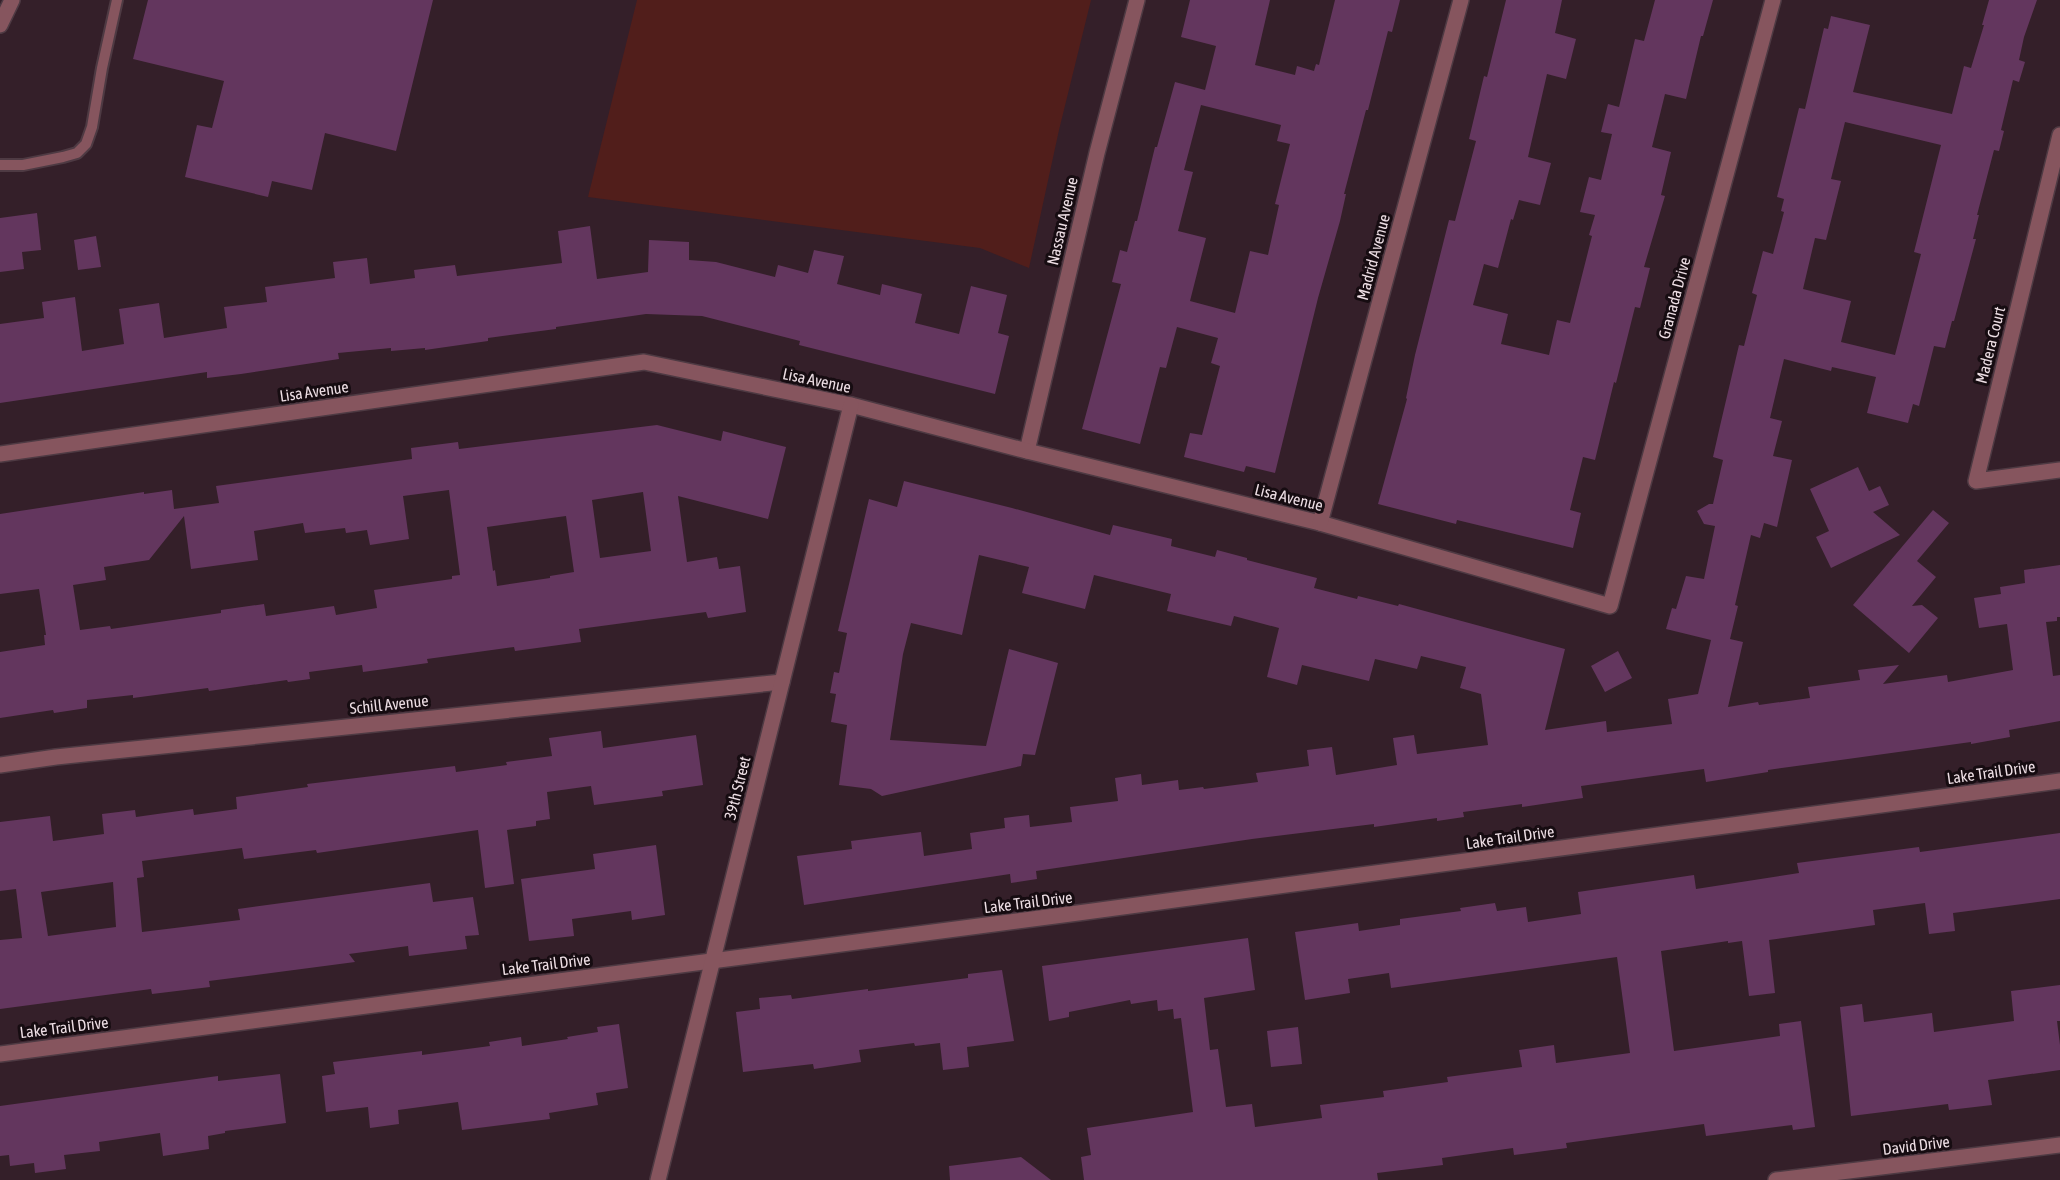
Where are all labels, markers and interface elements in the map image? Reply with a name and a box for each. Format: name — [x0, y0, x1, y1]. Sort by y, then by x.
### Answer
street label: Nassau Avenue — [1043, 175, 1081, 267]
street label: Madrid Avenue — [1353, 212, 1393, 302]
street label: Granada Drive — [1654, 255, 1694, 341]
street label: Madera Court — [1972, 304, 2008, 385]
street label: Lisa Avenue — [781, 364, 853, 396]
street label: Lisa Avenue — [278, 377, 350, 405]
street label: Lisa Avenue — [1253, 480, 1325, 514]
street label: Schill Avenue — [349, 691, 429, 717]
street label: 39th Street — [720, 754, 754, 822]
street label: Lake Trail Drive — [1946, 757, 2036, 787]
street label: Lake Trail Drive — [1465, 822, 1555, 852]
street label: Lake Trail Drive — [983, 888, 1073, 916]
street label: Lake Trail Drive — [501, 950, 591, 978]
street label: Lake Trail Drive — [19, 1013, 109, 1041]
street label: David Drive — [1881, 1132, 1951, 1158]

